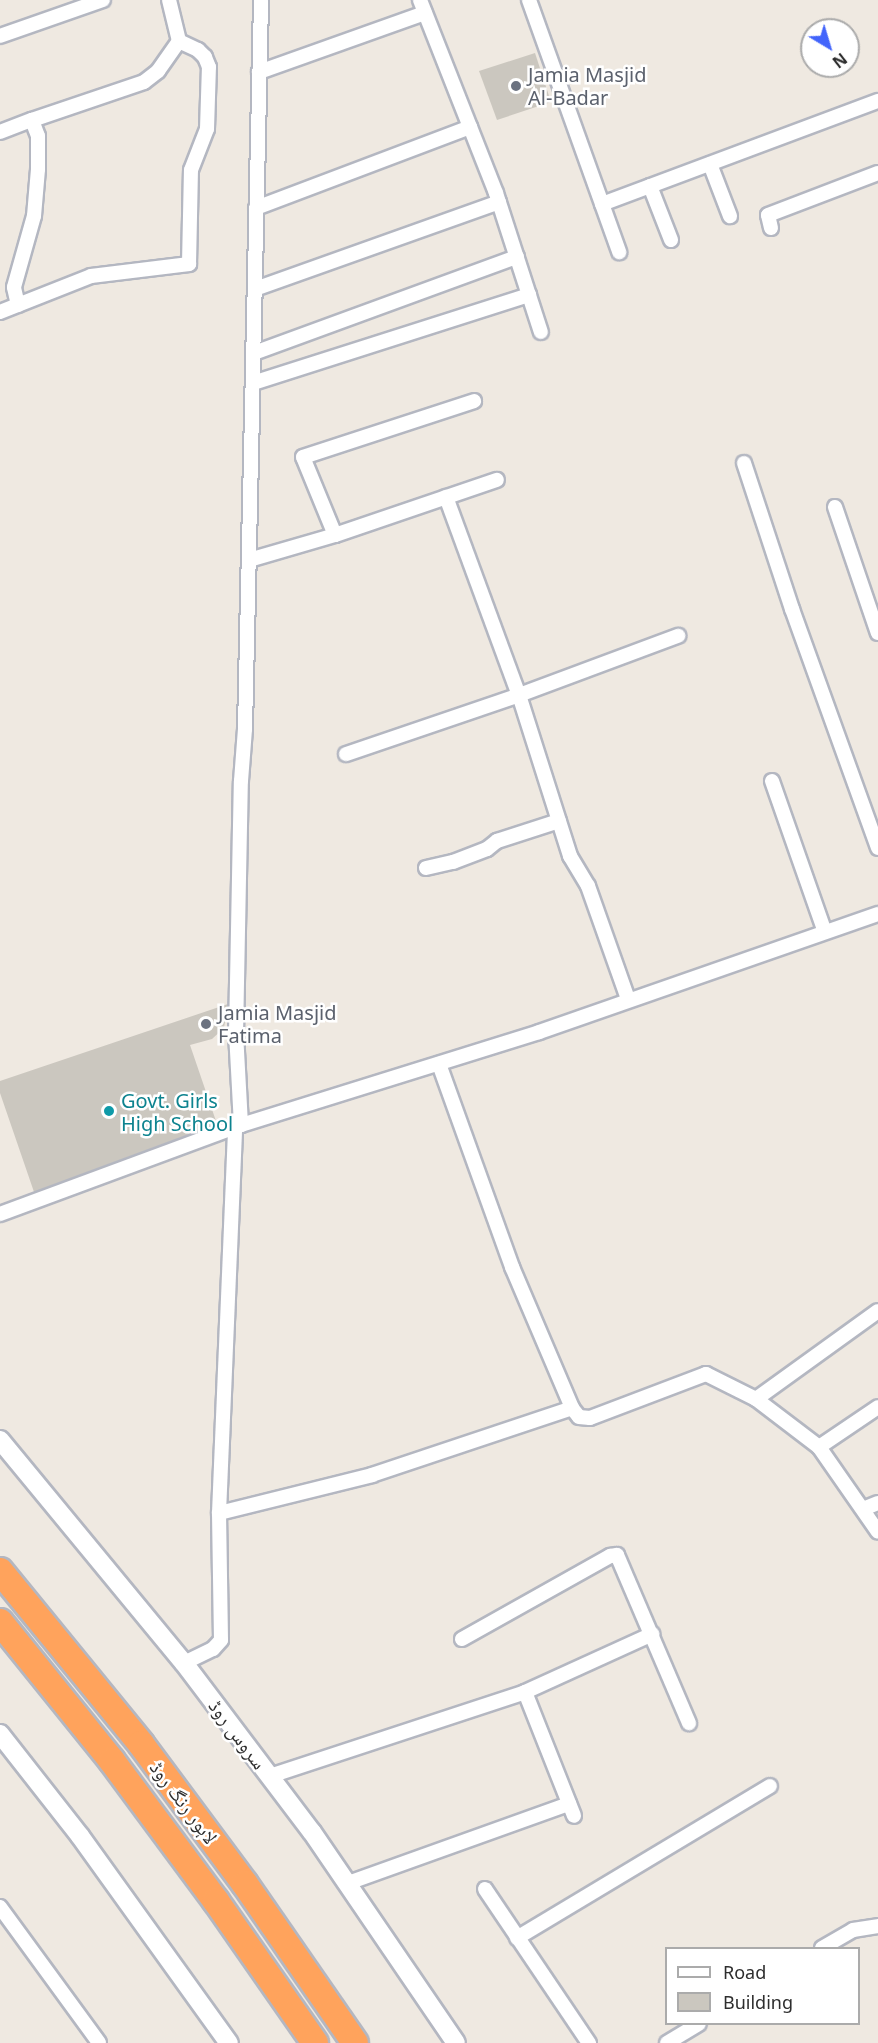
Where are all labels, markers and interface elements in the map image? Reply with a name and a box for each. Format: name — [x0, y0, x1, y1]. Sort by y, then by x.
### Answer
north arrow — [800, 18, 860, 78]
text: N — [828, 48, 852, 73]
place label: Jamia Masjid Al-Badar — [528, 62, 647, 109]
marker: Jamia Masjid Al-Badar — [509, 79, 523, 93]
place label: Jamia Masjid Fatima — [218, 1000, 337, 1047]
marker: Jamia Masjid Fatima — [199, 1017, 213, 1031]
place label: Govt. Girls High School — [121, 1088, 233, 1135]
marker: Govt. Girls High School — [102, 1104, 116, 1118]
street label: سروس روڈ — [204, 1694, 272, 1774]
street label: لاہور رنگ روڈ — [145, 1756, 223, 1848]
legend — [665, 1947, 860, 2025]
text: Road — [723, 1960, 766, 1984]
text: Building — [723, 1990, 793, 2014]

